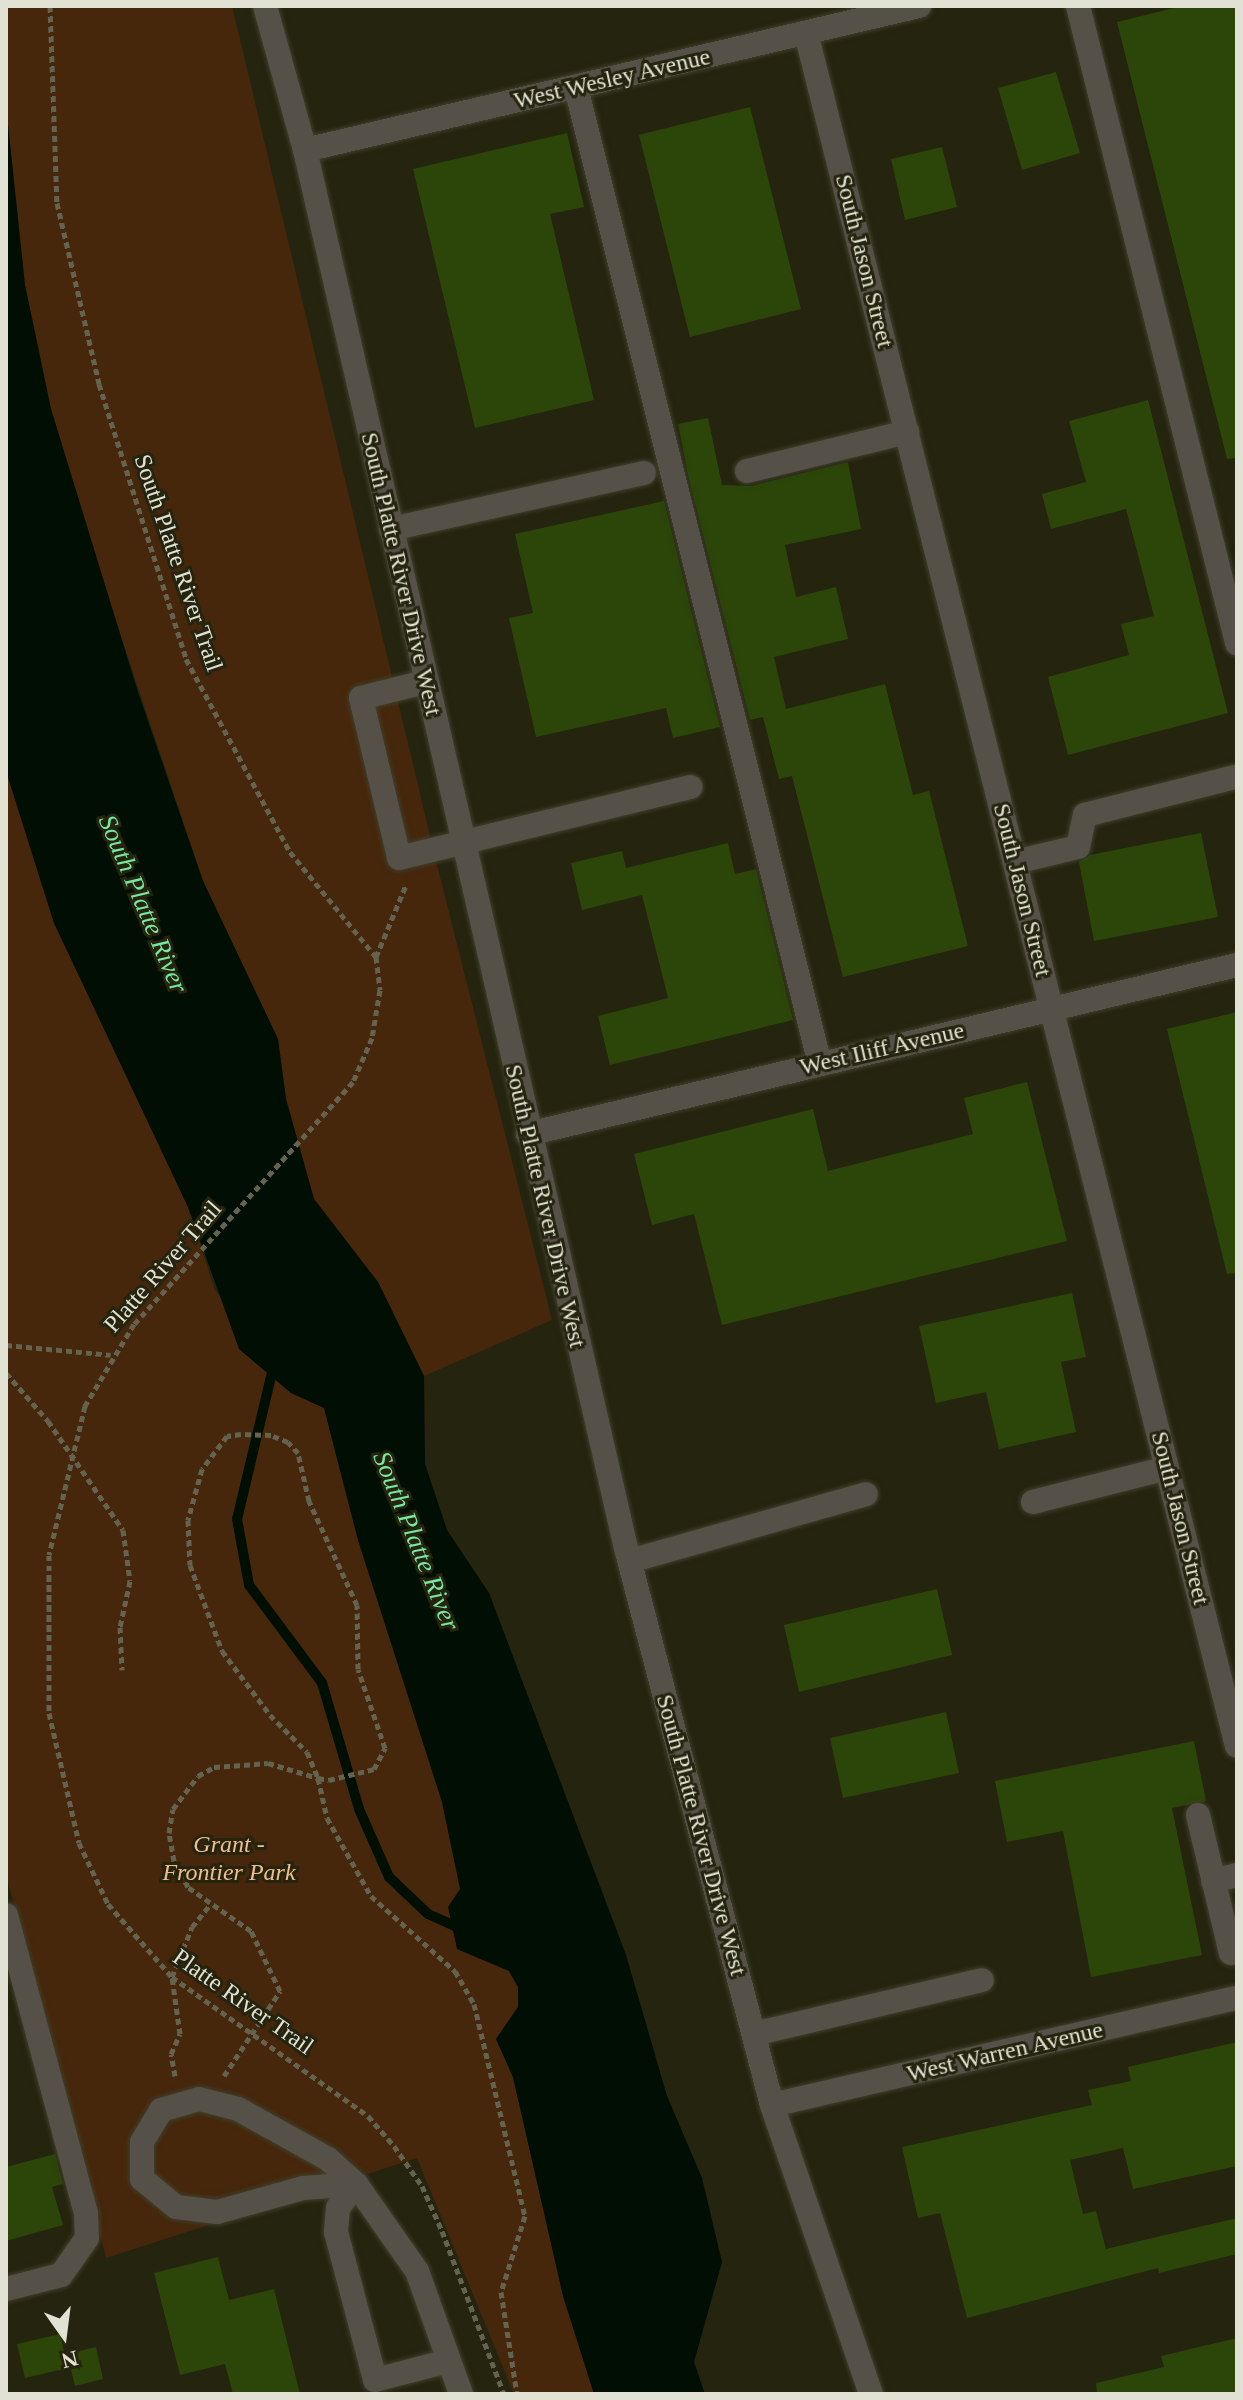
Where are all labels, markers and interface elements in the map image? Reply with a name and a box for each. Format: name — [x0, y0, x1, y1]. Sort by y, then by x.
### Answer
street label: West Wesley Avenue — [510, 42, 714, 116]
street label: South Jason Street — [829, 171, 899, 351]
street label: South Platte River Drive West — [354, 429, 448, 719]
street label: South Platte River Trail — [127, 451, 229, 675]
street label: South Jason Street — [987, 800, 1057, 980]
water label: South Platte River — [91, 810, 195, 998]
street label: West Iliff Avenue — [796, 1016, 968, 1082]
street label: South Platte River Drive West — [498, 1061, 592, 1351]
street label: Platte River Trail — [98, 1195, 228, 1339]
street label: South Jason Street — [1145, 1428, 1215, 1608]
water label: South Platte River — [366, 1447, 466, 1635]
street label: South Platte River Drive West — [650, 1691, 752, 1979]
park label: Grant - Frontier Park — [162, 1831, 296, 1887]
street label: Platte River Trail — [167, 1943, 319, 2061]
street label: West Warren Avenue — [903, 2015, 1107, 2089]
north arrow — [24, 2296, 104, 2376]
text: N — [59, 2346, 81, 2374]

